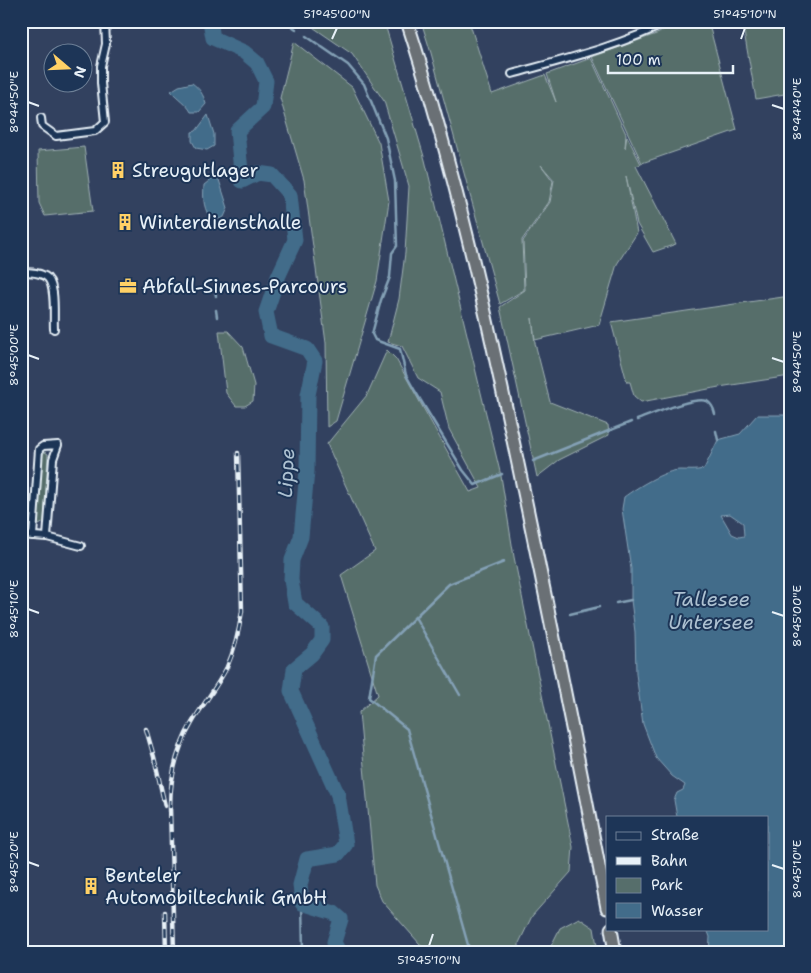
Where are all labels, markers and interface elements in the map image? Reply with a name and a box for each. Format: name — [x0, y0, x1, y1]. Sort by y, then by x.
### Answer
text: 51°45'00"N — [304, 6, 370, 22]
text: 51°45'10"N — [713, 6, 777, 22]
north arrow — [42, 42, 92, 92]
scale bar — [608, 42, 734, 74]
text: 100 m — [616, 50, 661, 70]
text: N — [70, 64, 91, 80]
text: 8°44'50"E — [6, 71, 22, 133]
text: 8°44'40"E — [789, 78, 805, 140]
place label: Streugutlager — [132, 158, 259, 183]
building icon: Streugutlager — [108, 160, 128, 180]
place label: Winterdiensthalle — [139, 210, 302, 235]
building icon: Winterdiensthalle — [115, 212, 135, 232]
place label: Abfall-Sinnes-Parcours — [142, 274, 347, 299]
office icon: Abfall-Sinnes-Parcours — [118, 276, 138, 296]
text: 8°45'00"E — [6, 324, 22, 386]
text: 8°44'50"E — [789, 331, 805, 393]
water label: Lippe — [272, 447, 300, 499]
text: 8°45'10"E — [6, 580, 22, 638]
text: 8°45'00"E — [789, 585, 805, 647]
water label: Tallesee Untersee — [668, 586, 754, 635]
legend — [606, 816, 768, 930]
text: Straße — [651, 825, 699, 845]
text: 8°45'20"E — [6, 831, 22, 893]
text: 8°45'10"E — [789, 840, 805, 898]
text: Bahn — [651, 851, 687, 871]
place label: Benteler Automobiltechnik GmbH — [105, 863, 327, 910]
text: Park — [651, 875, 683, 895]
building icon: Benteler Automobiltechnik GmbH — [81, 876, 101, 896]
text: Wasser — [651, 901, 704, 921]
text: 51°45'10"N — [397, 952, 461, 968]

